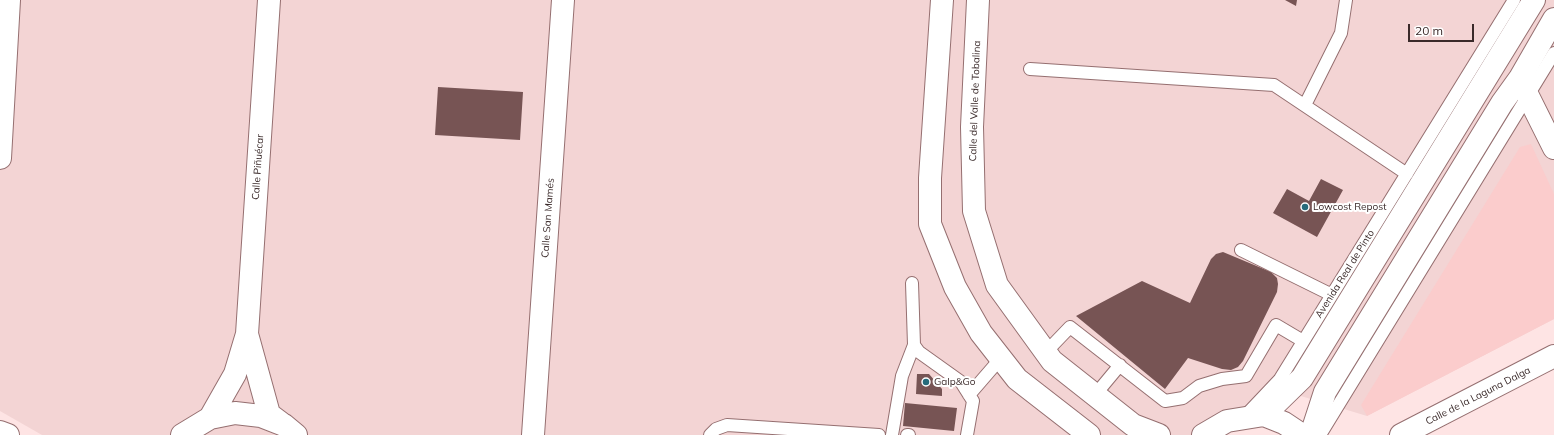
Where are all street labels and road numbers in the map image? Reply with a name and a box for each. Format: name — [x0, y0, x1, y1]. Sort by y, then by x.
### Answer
street label: Calle del Valle de Tobalina — [967, 40, 983, 162]
street label: Calle Piñuécar — [250, 134, 266, 200]
street label: Calle San Mamés — [539, 178, 557, 258]
street label: Avenida Real de Pinto — [1313, 228, 1377, 320]
street label: Calle de la Laguna Dalga — [1424, 364, 1532, 428]

